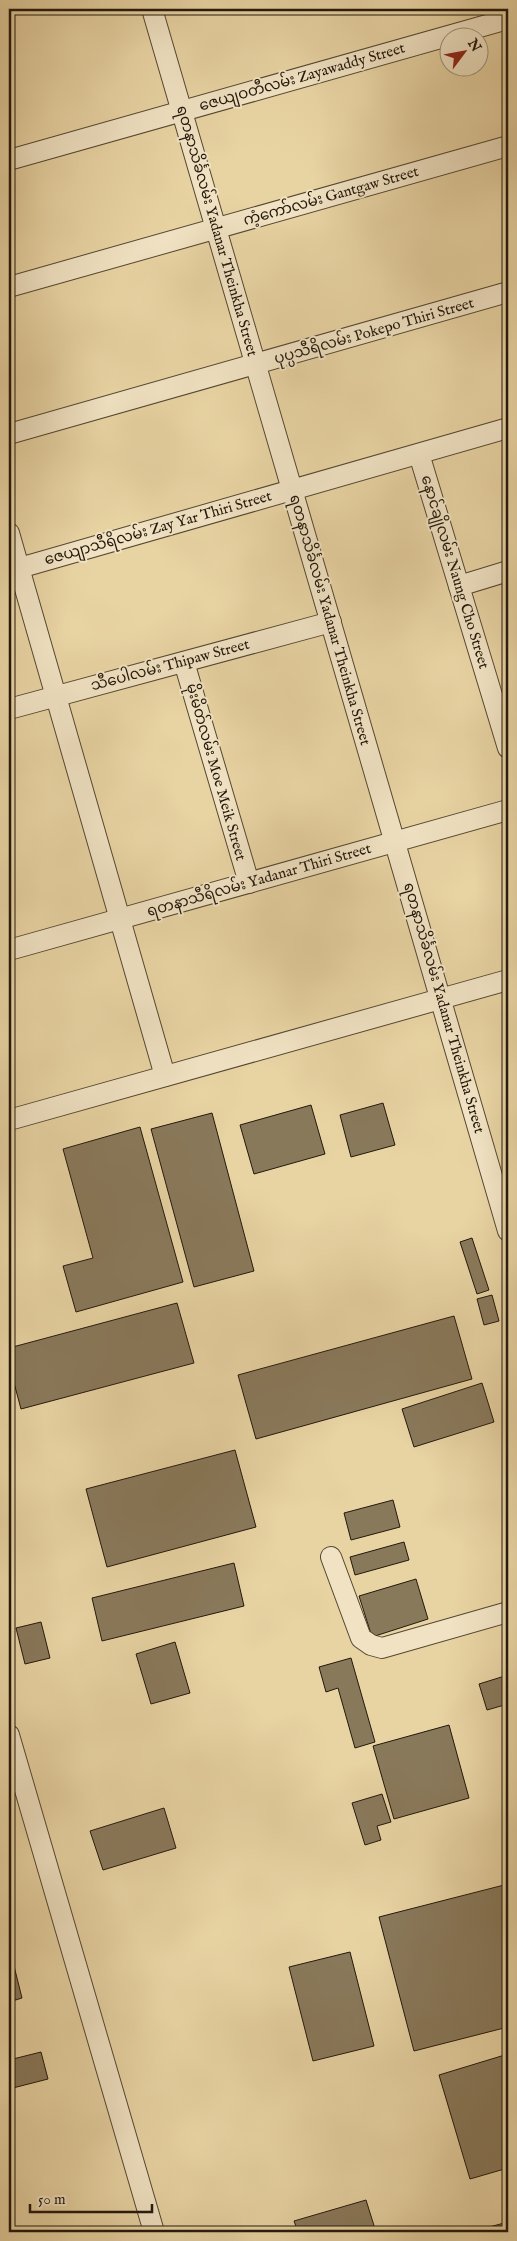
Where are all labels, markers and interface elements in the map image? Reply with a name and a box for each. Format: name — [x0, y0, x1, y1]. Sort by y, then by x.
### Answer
north arrow — [440, 28, 490, 78]
text: N — [463, 35, 485, 56]
street label: ဇေယျဝတီလမ်း Zayawaddy Street — [197, 38, 408, 117]
street label: ရတနာသိင်္ခလမ်း Yadanar Theinkha Street — [170, 103, 263, 359]
street label: ကံ့ကော်လမ်း Gantgaw Street — [241, 161, 421, 230]
street label: ပုပ္ပသီရိလမ်း Pokepo Thiri Street — [272, 292, 477, 371]
street label: နောင်ချိုလမ်း Naung Cho Street — [415, 473, 494, 672]
street label: ဇေယျာသီရိလမ်း Zay Yar Thiri Street — [42, 485, 274, 572]
street label: ရတနာသိင်္ခလမ်း Yadanar Theinkha Street — [283, 492, 376, 748]
street label: သီပေါလမ်း Thipaw Street — [88, 634, 251, 695]
street label: မိုးမိတ်လမ်း Moe Meik Street — [180, 681, 251, 863]
street label: ရတနာသီရိလမ်း Yadanar Thiri Street — [144, 838, 374, 923]
street label: ရတနာသိင်္ခလမ်း Yadanar Theinkha Street — [397, 880, 490, 1136]
scale bar — [30, 2181, 152, 2213]
text: 50 m — [38, 2190, 66, 2209]

